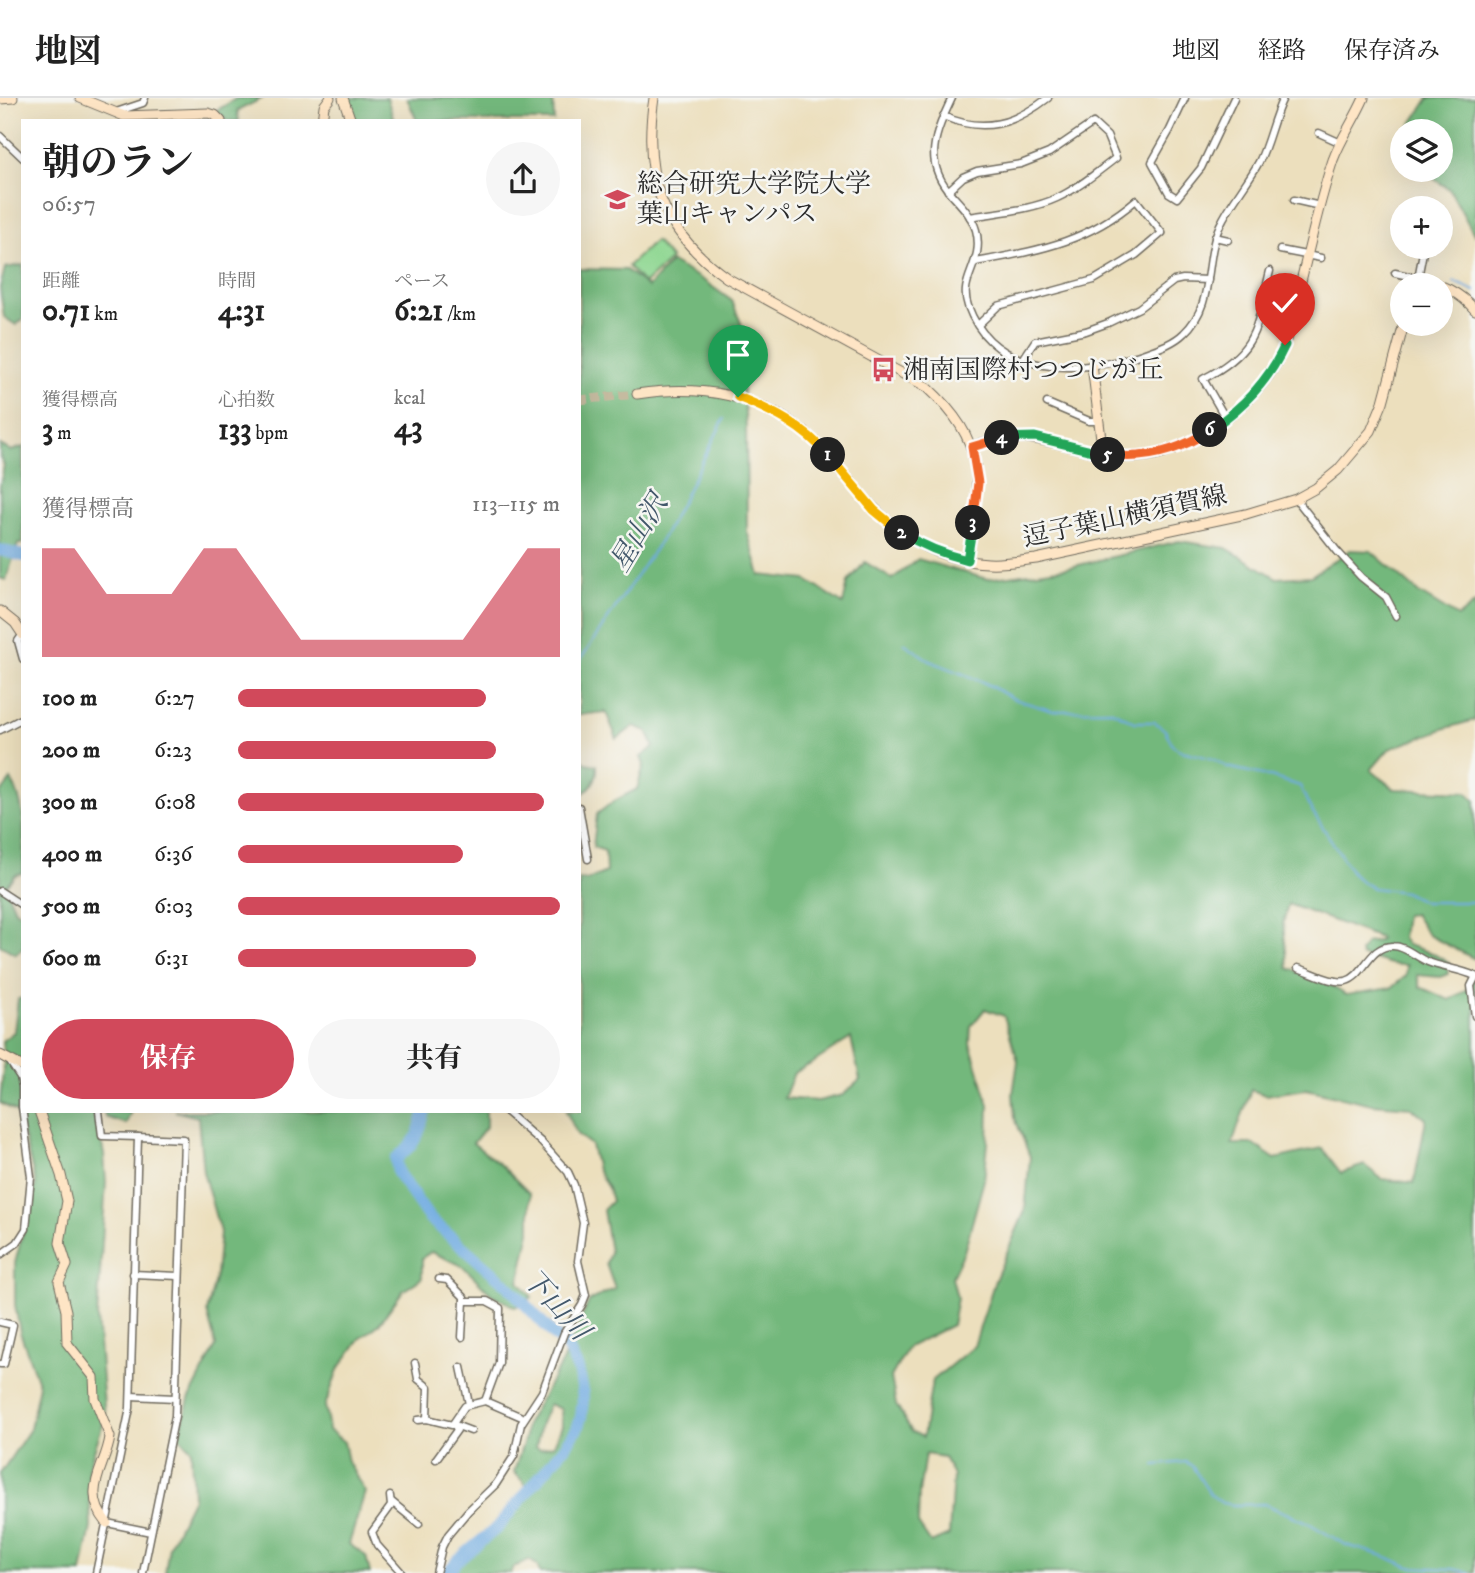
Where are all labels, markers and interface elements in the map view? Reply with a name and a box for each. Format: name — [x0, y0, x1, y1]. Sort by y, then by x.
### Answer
text: 地図 — [35, 32, 101, 73]
text: 地図 — [1172, 36, 1220, 66]
text: 経路 — [1258, 36, 1306, 66]
text: 保存済み — [1344, 36, 1440, 66]
map controls — [1390, 119, 1453, 336]
button: layers — [1390, 119, 1453, 182]
text: 朝のラン — [42, 140, 194, 188]
button: share — [486, 142, 560, 216]
place label: 総合研究大学院大学 葉山キャンパス — [637, 168, 871, 231]
school or university icon: 総合研究大学院大学 葉山キャンパス — [603, 185, 631, 213]
text: 06:57 — [42, 190, 96, 219]
button: + — [1390, 196, 1453, 259]
text: 距離 — [42, 270, 80, 293]
text: 時間 — [218, 270, 256, 293]
text: ペース — [394, 270, 450, 293]
pin — [1255, 273, 1315, 345]
button: − — [1390, 273, 1453, 336]
icon: check — [1266, 284, 1304, 322]
text: 0.71 — [42, 293, 90, 330]
text: 4:31 — [218, 293, 265, 330]
text: 6:21 — [394, 293, 443, 330]
text: km — [90, 303, 118, 326]
text: /km — [443, 303, 476, 326]
pin — [708, 325, 768, 397]
icon: arrive — [719, 336, 757, 374]
place label: 湘南国際村つつじが丘 — [903, 354, 1163, 387]
bus stop icon: 湘南国際村つつじが丘 — [869, 356, 897, 384]
text: kcal — [394, 387, 425, 410]
text: 獲得標高 — [42, 389, 118, 412]
text: 心拍数 — [218, 389, 275, 412]
text: 43 — [394, 410, 422, 447]
text: 3 — [42, 412, 53, 449]
text: 133 — [218, 412, 251, 449]
pin: 6 — [1192, 412, 1228, 448]
text: 6 — [1205, 418, 1214, 441]
pin: 4 — [984, 420, 1020, 456]
text: m — [53, 422, 72, 445]
text: bpm — [251, 422, 288, 445]
text: 4 — [996, 426, 1007, 449]
pin: 1 — [810, 438, 846, 472]
pin: 5 — [1090, 438, 1126, 472]
text: 1 — [824, 443, 831, 466]
text: 5 — [1103, 443, 1112, 466]
street label: 逗子葉山横須賀線 — [1020, 479, 1230, 555]
water label: 星山沢 — [602, 485, 677, 578]
text: 113–115 m — [472, 490, 560, 519]
text: 獲得標高 — [42, 495, 134, 524]
pin: 3 — [956, 506, 990, 540]
text: 3 — [969, 511, 976, 534]
pin: 2 — [884, 516, 920, 550]
text: 2 — [897, 521, 906, 544]
text: 100 m — [42, 684, 97, 713]
text: 6:27 — [154, 684, 195, 713]
text: 200 m — [42, 736, 100, 765]
text: 6:23 — [154, 736, 192, 765]
text: 300 m — [42, 788, 98, 817]
text: 6:08 — [154, 788, 196, 817]
text: 400 m — [42, 840, 102, 869]
text: 6:36 — [154, 840, 193, 869]
text: 500 m — [42, 892, 100, 921]
text: 6:03 — [154, 892, 193, 921]
text: 600 m — [42, 944, 101, 973]
text: 6:31 — [154, 944, 189, 973]
button: 保存 — [42, 1019, 294, 1099]
button: 共有 — [308, 1019, 560, 1099]
water label: 下山川 — [515, 1262, 599, 1350]

